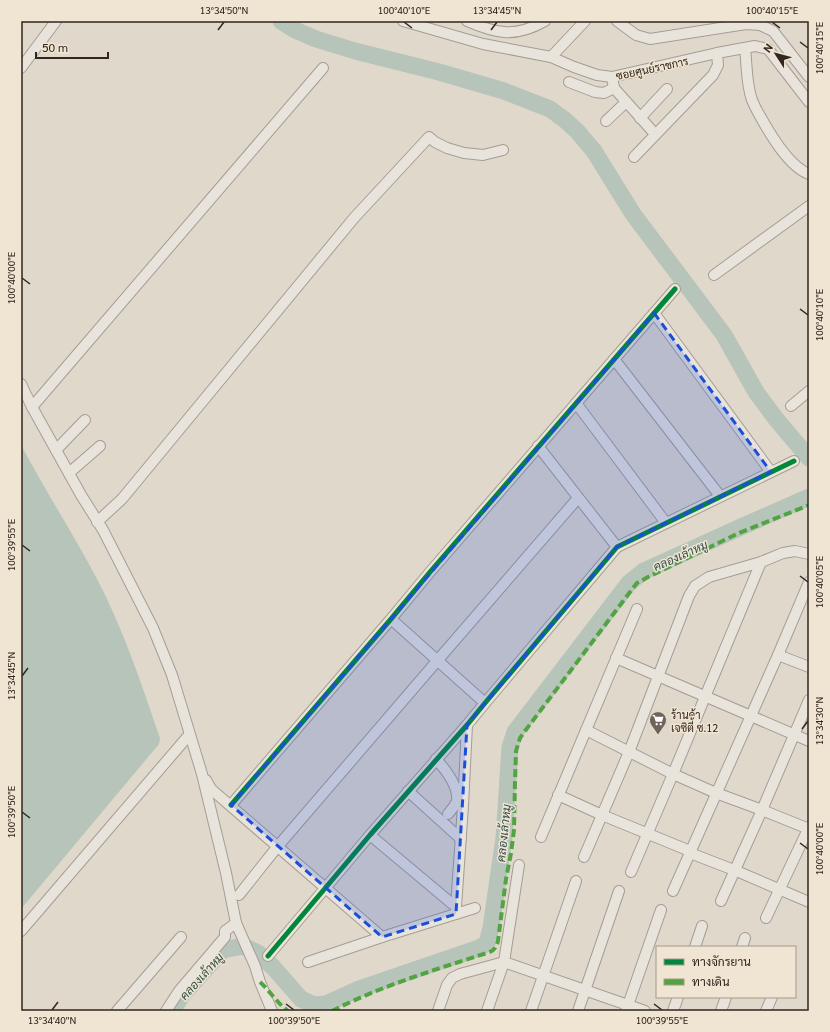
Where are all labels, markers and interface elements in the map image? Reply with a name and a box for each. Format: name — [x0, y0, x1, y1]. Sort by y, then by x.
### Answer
text: 13°34'50"N — [200, 3, 248, 16]
text: 100°40'10"E — [378, 3, 431, 16]
text: 13°34'45"N — [473, 3, 521, 16]
text: 100°40'15"E — [746, 3, 799, 16]
text: 100°40'15"E — [812, 21, 825, 74]
scale bar — [36, 34, 108, 60]
north arrow — [756, 34, 796, 74]
text: 50 m — [42, 39, 68, 55]
text: N — [759, 40, 776, 55]
street label: ซอยศูนย์ราชการ — [614, 53, 690, 84]
text: 100°40'00"E — [4, 251, 17, 304]
text: 100°40'10"E — [812, 288, 825, 341]
text: 100°39'55"E — [4, 518, 17, 571]
water label: คลองเล้าหมู — [650, 536, 711, 575]
text: 100°40'05"E — [812, 555, 825, 608]
text: 13°34'45"N — [4, 652, 17, 700]
text: 13°34'30"N — [812, 697, 825, 745]
place label: ร้านค้า เจซิตี้ ซ.12 — [671, 707, 718, 735]
supermarket icon: ร้านค้า เจซิตี้ ซ.12 — [648, 710, 668, 735]
text: 100°39'50"E — [4, 785, 17, 838]
water label: คลองเล้าหมู — [492, 803, 515, 863]
text: 100°40'00"E — [812, 822, 825, 875]
legend — [656, 946, 796, 998]
water label: คลองเล้าหมู — [176, 949, 228, 1004]
text: ทางจักรยาน — [692, 953, 751, 969]
text: ทางเดิน — [692, 973, 730, 989]
text: 13°34'40"N — [28, 1013, 76, 1026]
text: 100°39'50"E — [268, 1013, 321, 1026]
text: 100°39'55"E — [636, 1013, 689, 1026]

